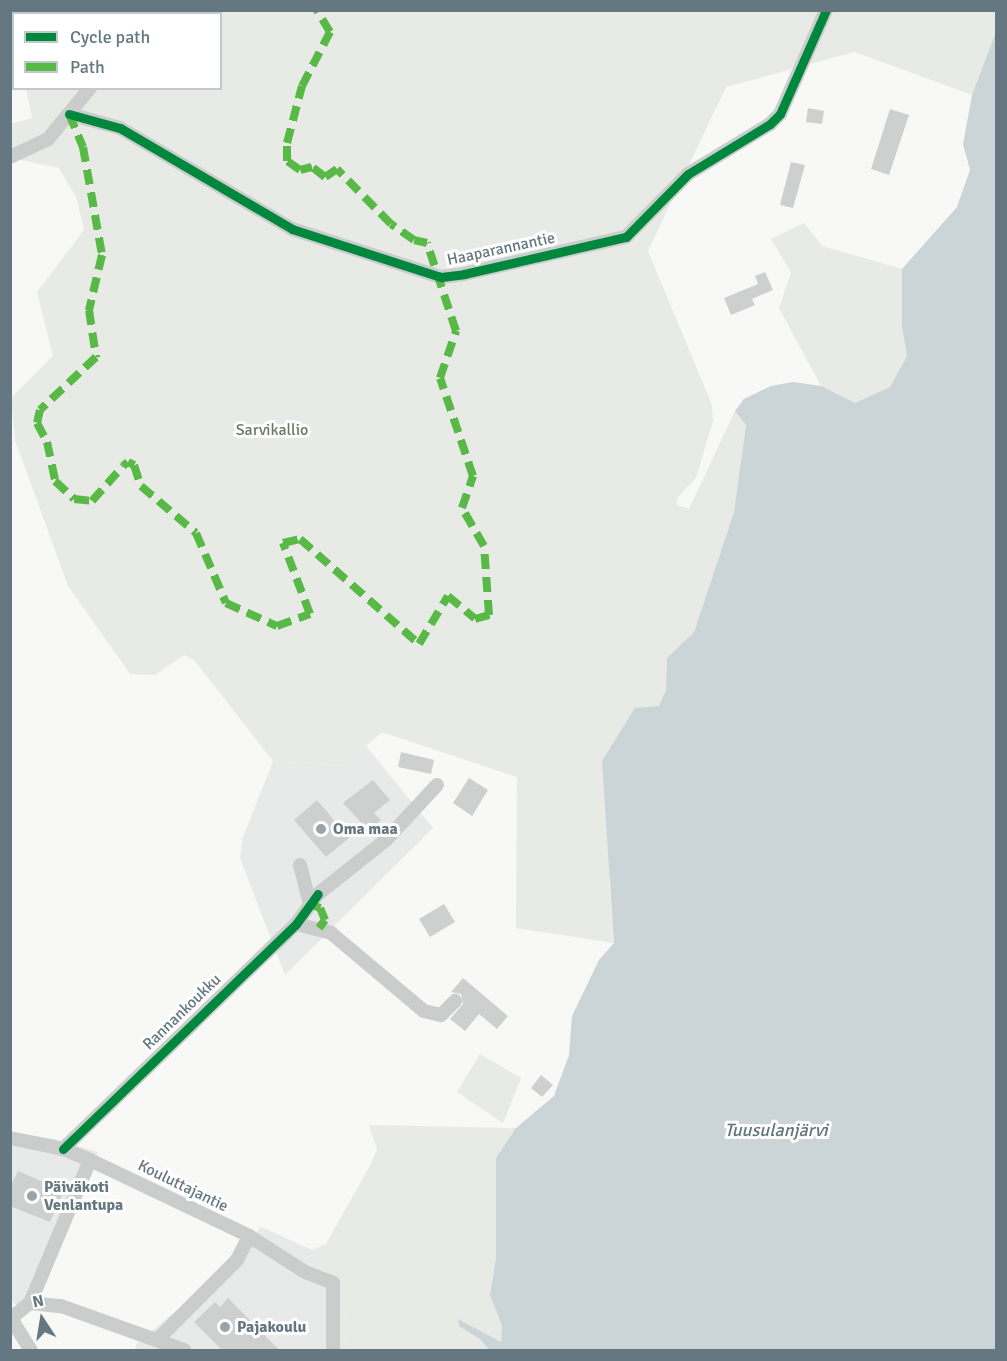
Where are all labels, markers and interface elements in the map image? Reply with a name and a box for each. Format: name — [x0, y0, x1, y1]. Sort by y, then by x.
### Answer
legend — [12, 12, 222, 90]
text: Cycle path — [70, 26, 150, 48]
text: Path — [70, 56, 105, 78]
street label: Haaparannantie — [445, 228, 557, 270]
park label: Sarvikallio — [236, 420, 308, 440]
place label: Oma maa — [333, 819, 398, 839]
marker: Oma maa — [314, 822, 328, 836]
street label: Rannankoukku — [139, 970, 225, 1054]
water label: Tuusulanjärvi — [724, 1119, 828, 1141]
street label: Kouluttajantie — [135, 1156, 231, 1216]
place label: Päiväkoti Venlantupa — [44, 1177, 123, 1215]
marker: Päiväkoti Venlantupa — [25, 1189, 39, 1203]
north arrow — [12, 1289, 72, 1349]
text: N — [31, 1290, 46, 1312]
place label: Pajakoulu — [237, 1317, 306, 1337]
marker: Pajakoulu — [218, 1320, 232, 1334]

